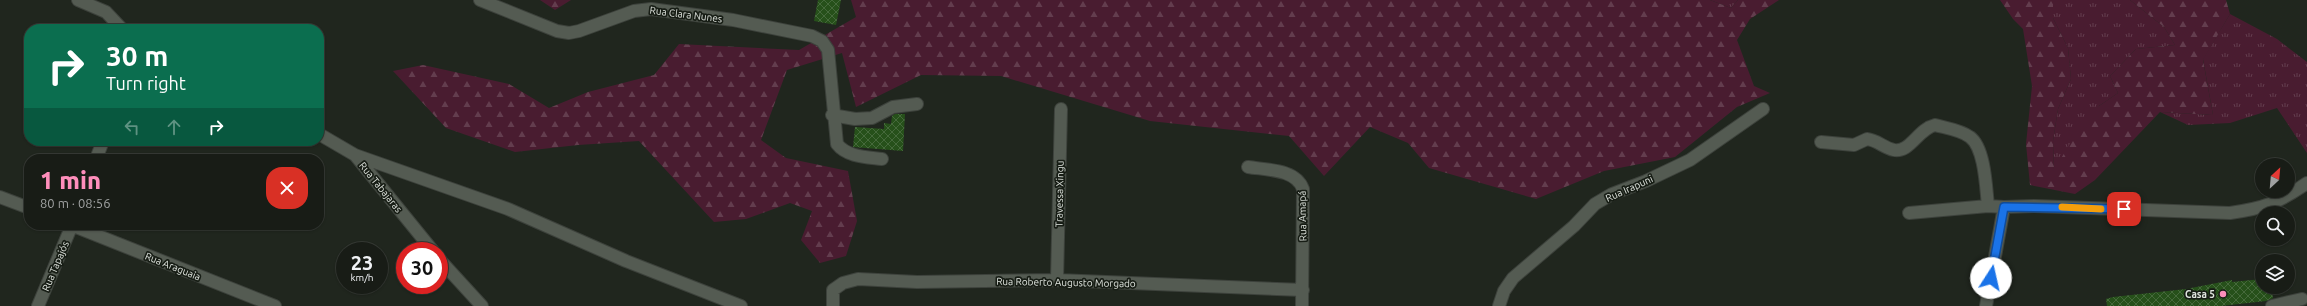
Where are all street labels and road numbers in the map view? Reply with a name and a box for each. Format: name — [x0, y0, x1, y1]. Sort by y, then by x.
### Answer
street label: Rua Clara Nunes — [649, 5, 723, 24]
street label: Rua Tabajaras — [357, 160, 404, 215]
street label: Travessa Xingu — [1053, 161, 1066, 227]
street label: Rua Irapuni — [1604, 173, 1655, 204]
street label: Rua Amapá — [1297, 191, 1308, 241]
street label: Rua Tapajós — [40, 240, 71, 293]
street label: Rua Araguaia — [143, 250, 202, 283]
street label: Rua Roberto Augusto Morgado — [996, 276, 1136, 289]

